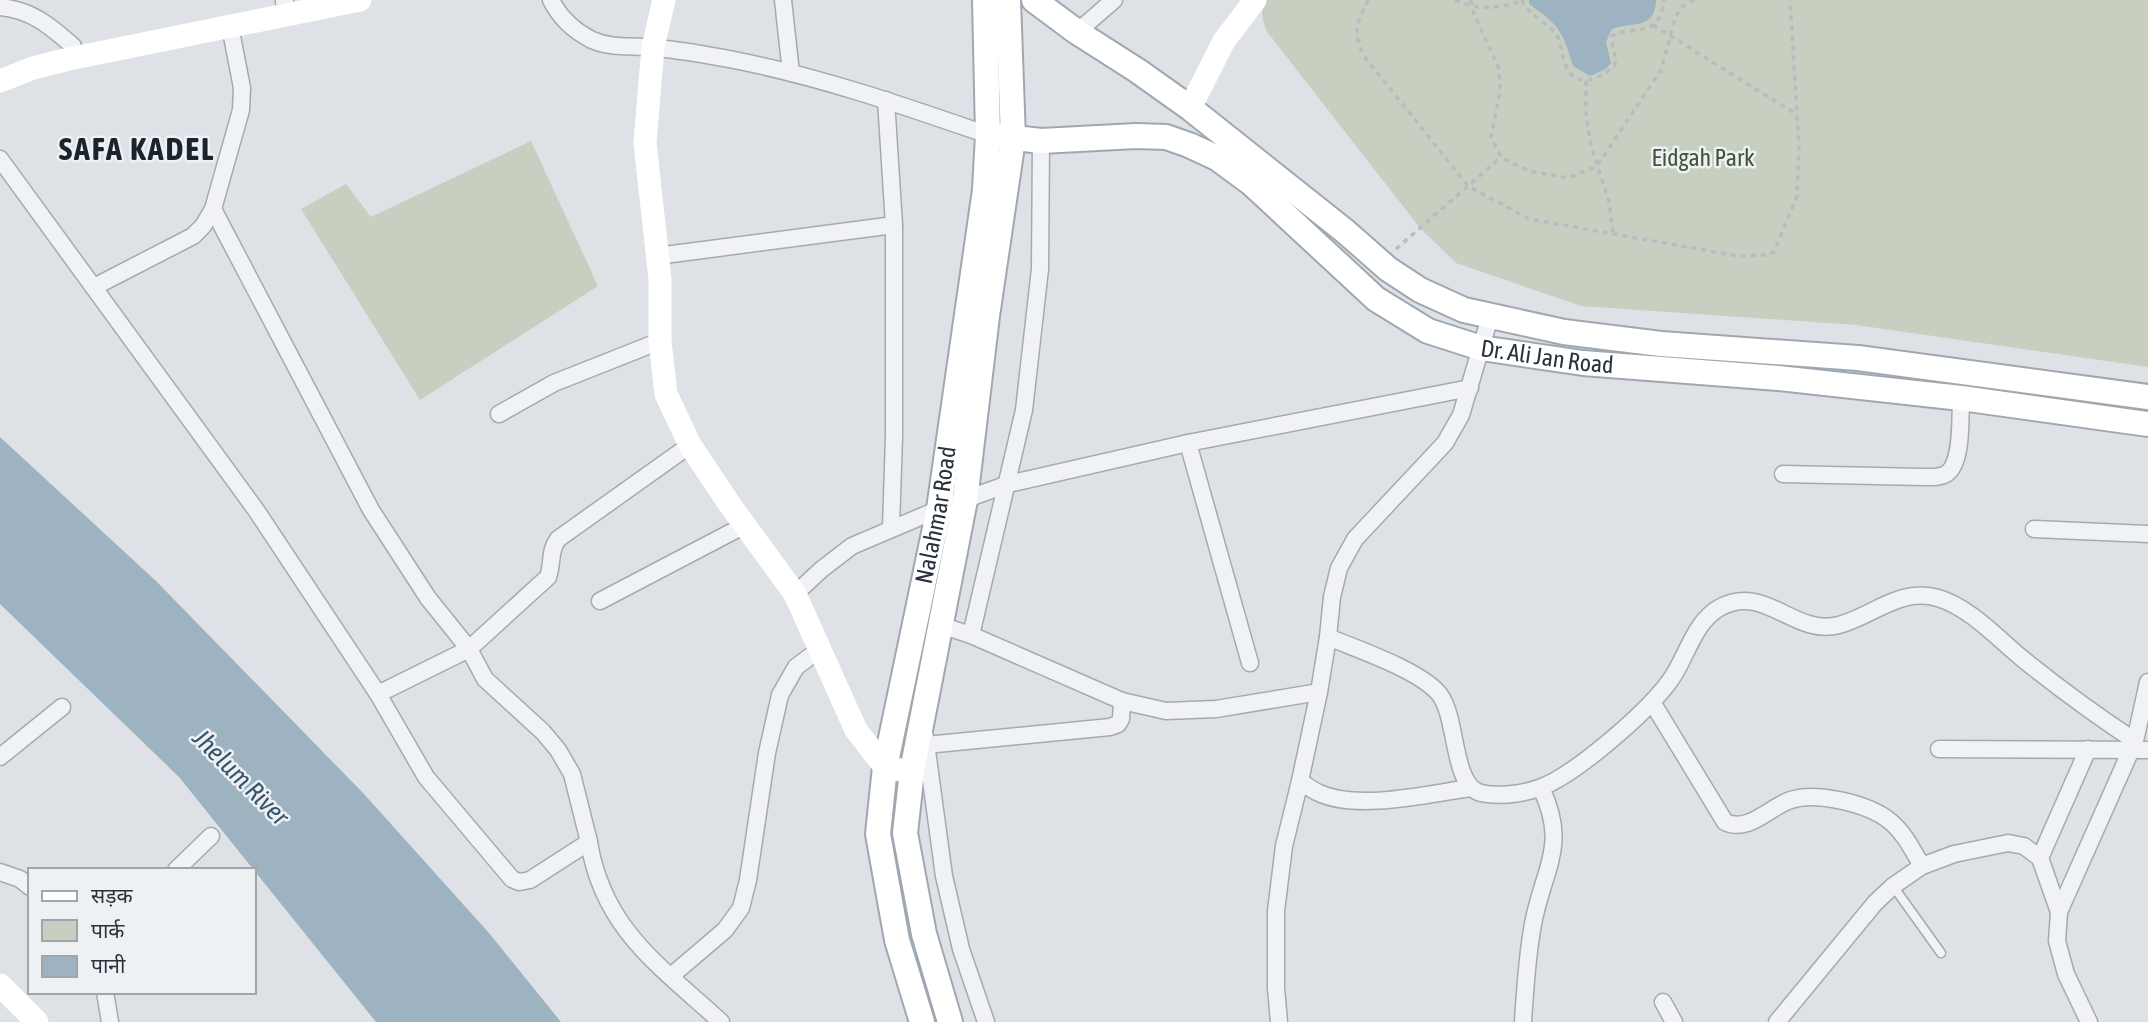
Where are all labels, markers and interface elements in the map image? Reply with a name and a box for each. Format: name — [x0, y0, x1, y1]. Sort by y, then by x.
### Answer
district label: SAFA KADEL — [59, 130, 215, 167]
park label: Eidgah Park — [1651, 144, 1755, 171]
street label: Dr. Ali Jan Road — [1479, 334, 1615, 378]
street label: Nalahmar Road — [910, 444, 961, 586]
water label: Jhelum River — [186, 722, 296, 832]
legend — [28, 868, 256, 994]
text: सड़क — [91, 883, 133, 907]
text: पार्क — [91, 918, 125, 942]
text: पानी — [91, 953, 126, 977]

